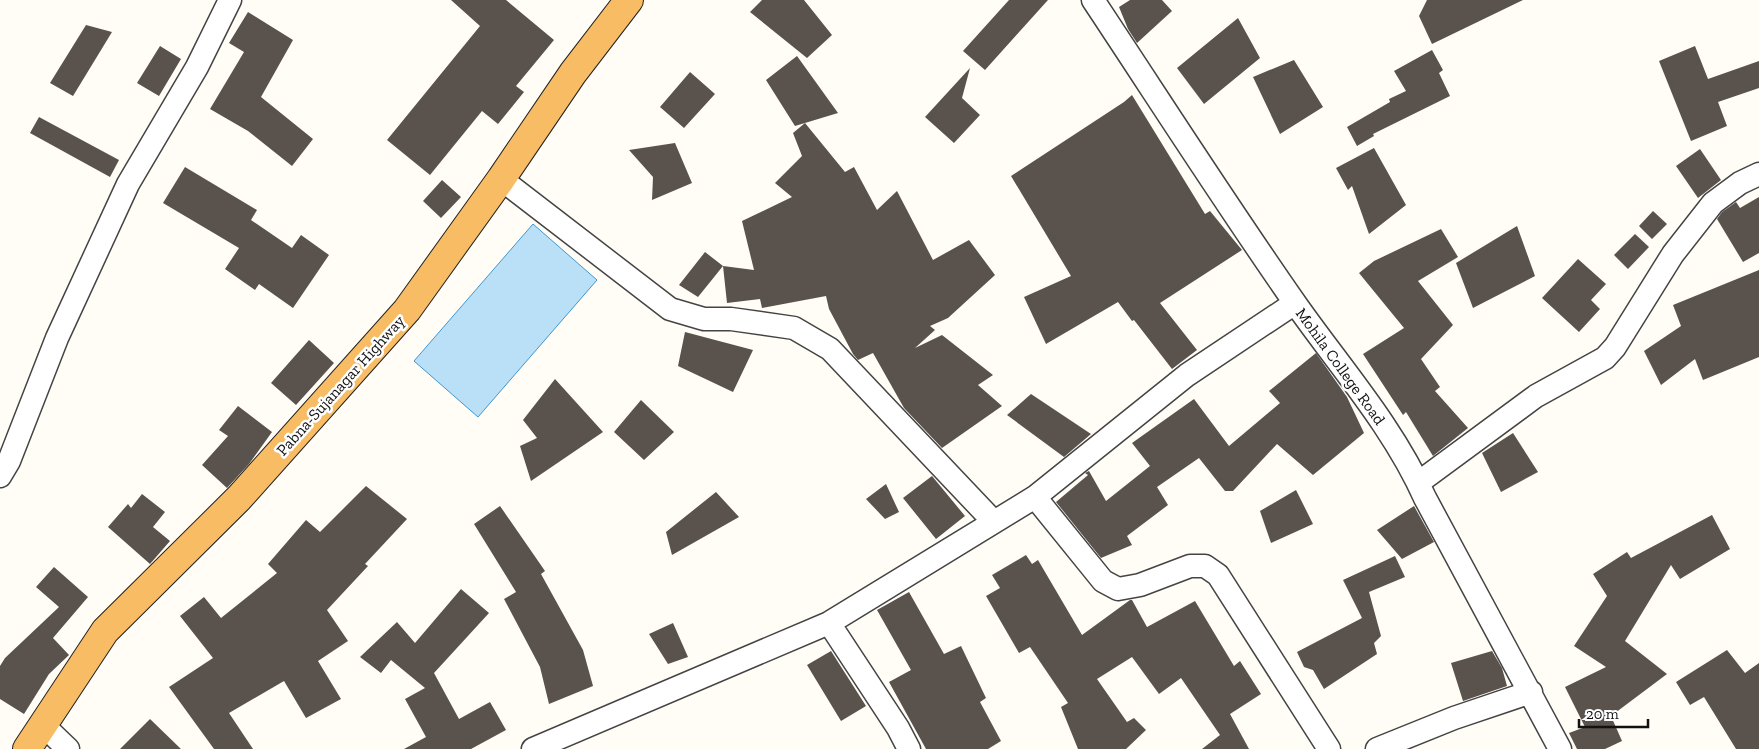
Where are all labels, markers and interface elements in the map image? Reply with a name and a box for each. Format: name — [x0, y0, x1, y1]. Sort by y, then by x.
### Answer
street label: Mohila College Road — [1292, 304, 1390, 429]
street label: Pabna-Sujanagar Highway — [272, 311, 409, 459]
scale bar — [1579, 696, 1648, 728]
text: 20 m — [1586, 705, 1619, 723]

